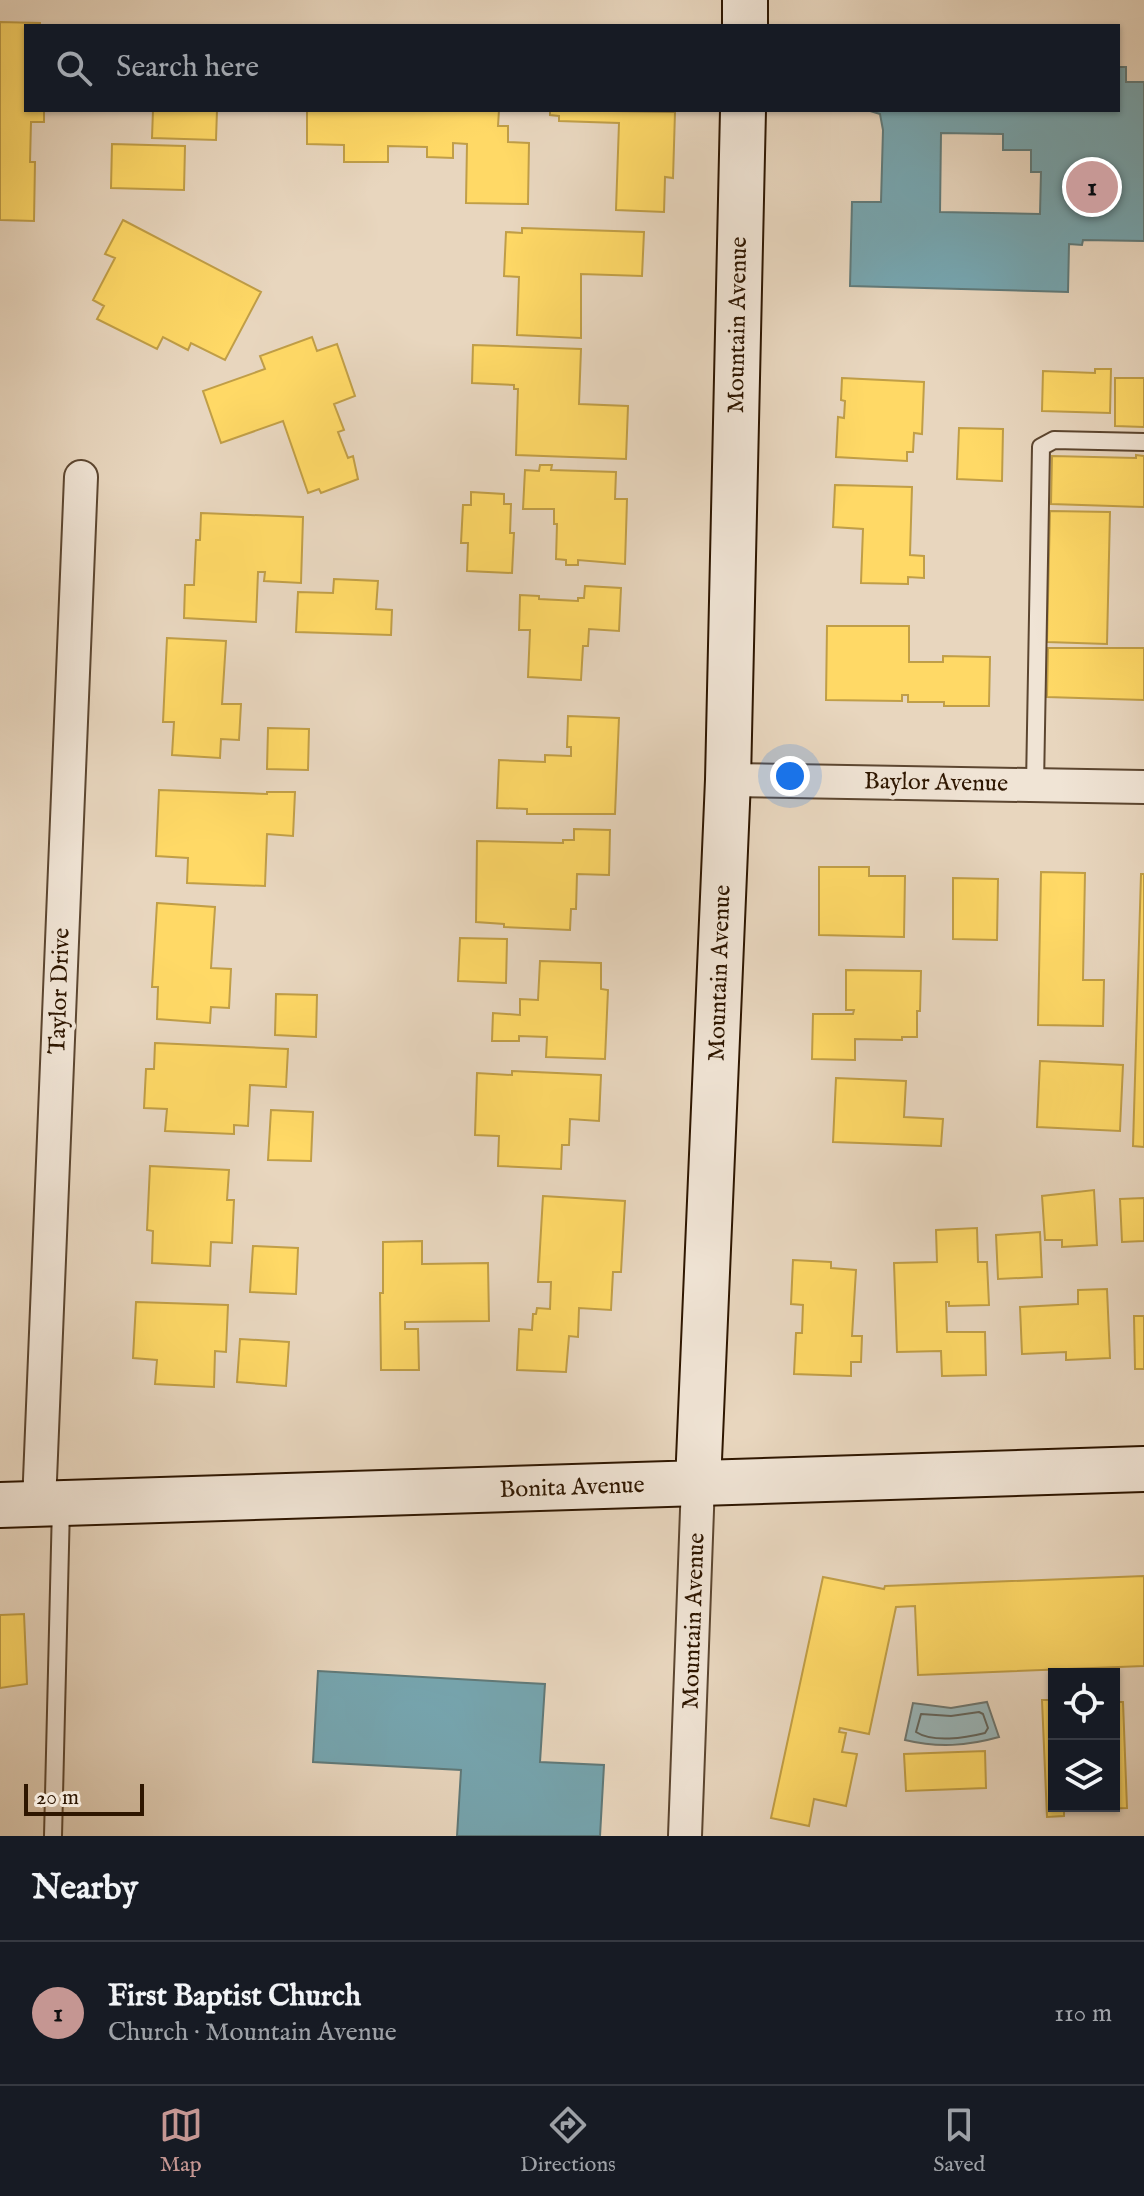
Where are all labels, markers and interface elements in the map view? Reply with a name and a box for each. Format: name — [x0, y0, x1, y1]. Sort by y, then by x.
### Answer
search box — [24, 24, 1120, 112]
icon: search — [52, 46, 96, 90]
text: Search here — [116, 49, 259, 87]
pin: 1 — [1066, 157, 1118, 217]
street label: Mountain Avenue — [721, 236, 755, 414]
your location — [770, 756, 810, 796]
street label: Baylor Avenue — [864, 766, 1008, 800]
street label: Mountain Avenue — [701, 884, 739, 1062]
street label: Taylor Drive — [42, 927, 78, 1055]
street label: Bonita Avenue — [499, 1470, 645, 1506]
street label: Mountain Avenue — [675, 1532, 713, 1710]
map controls — [1048, 1668, 1120, 1812]
button: locate — [1048, 1668, 1120, 1740]
button: layers — [1048, 1740, 1120, 1812]
scale bar — [24, 1780, 144, 1816]
text: 20 m — [36, 1784, 79, 1812]
text: Nearby — [32, 1867, 138, 1910]
text: First Baptist Church — [108, 1978, 361, 2016]
text: 1 — [53, 1997, 63, 2030]
text: 110 m — [1054, 1997, 1112, 2030]
text: Church · Mountain Avenue — [108, 2016, 397, 2049]
tab: Map — [159, 2103, 203, 2179]
tab: Directions — [520, 2103, 616, 2179]
tab: Saved — [933, 2103, 985, 2179]

